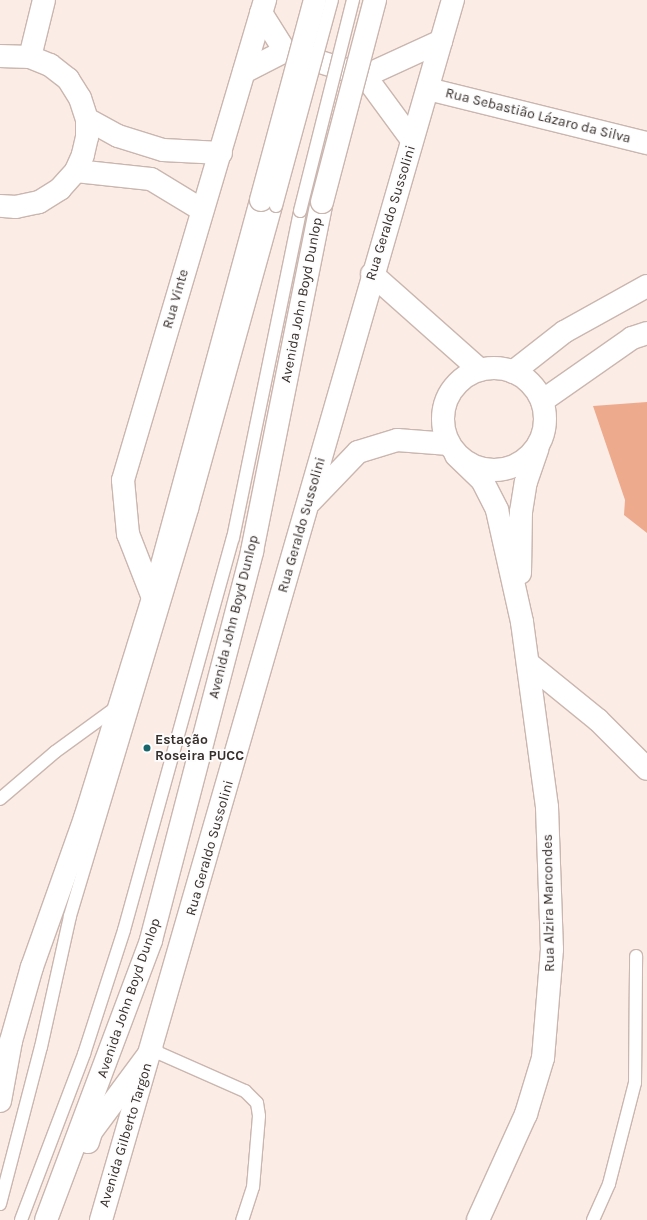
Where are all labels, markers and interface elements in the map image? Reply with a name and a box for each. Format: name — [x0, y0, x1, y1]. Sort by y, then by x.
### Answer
street label: Rua Sebastião Lázaro da Silva — [444, 85, 632, 147]
street label: Rua Geraldo Sussolini — [362, 143, 420, 283]
street label: Avenida John Boyd Dunlop — [278, 216, 326, 384]
street label: Rua Vinte — [160, 267, 192, 331]
street label: Rua Geraldo Sussolini — [275, 455, 329, 595]
street label: Avenida John Boyd Dunlop — [206, 534, 262, 700]
place label: Estação Roseira PUCC — [155, 732, 244, 764]
marker: Estação Roseira PUCC — [142, 743, 152, 753]
street label: Rua Geraldo Sussolini — [183, 778, 237, 918]
street label: Rua Alzira Marcondes — [539, 834, 559, 972]
street label: Avenida John Boyd Dunlop — [94, 916, 164, 1080]
street label: Avenida Gilberto Targon — [96, 1061, 156, 1209]

